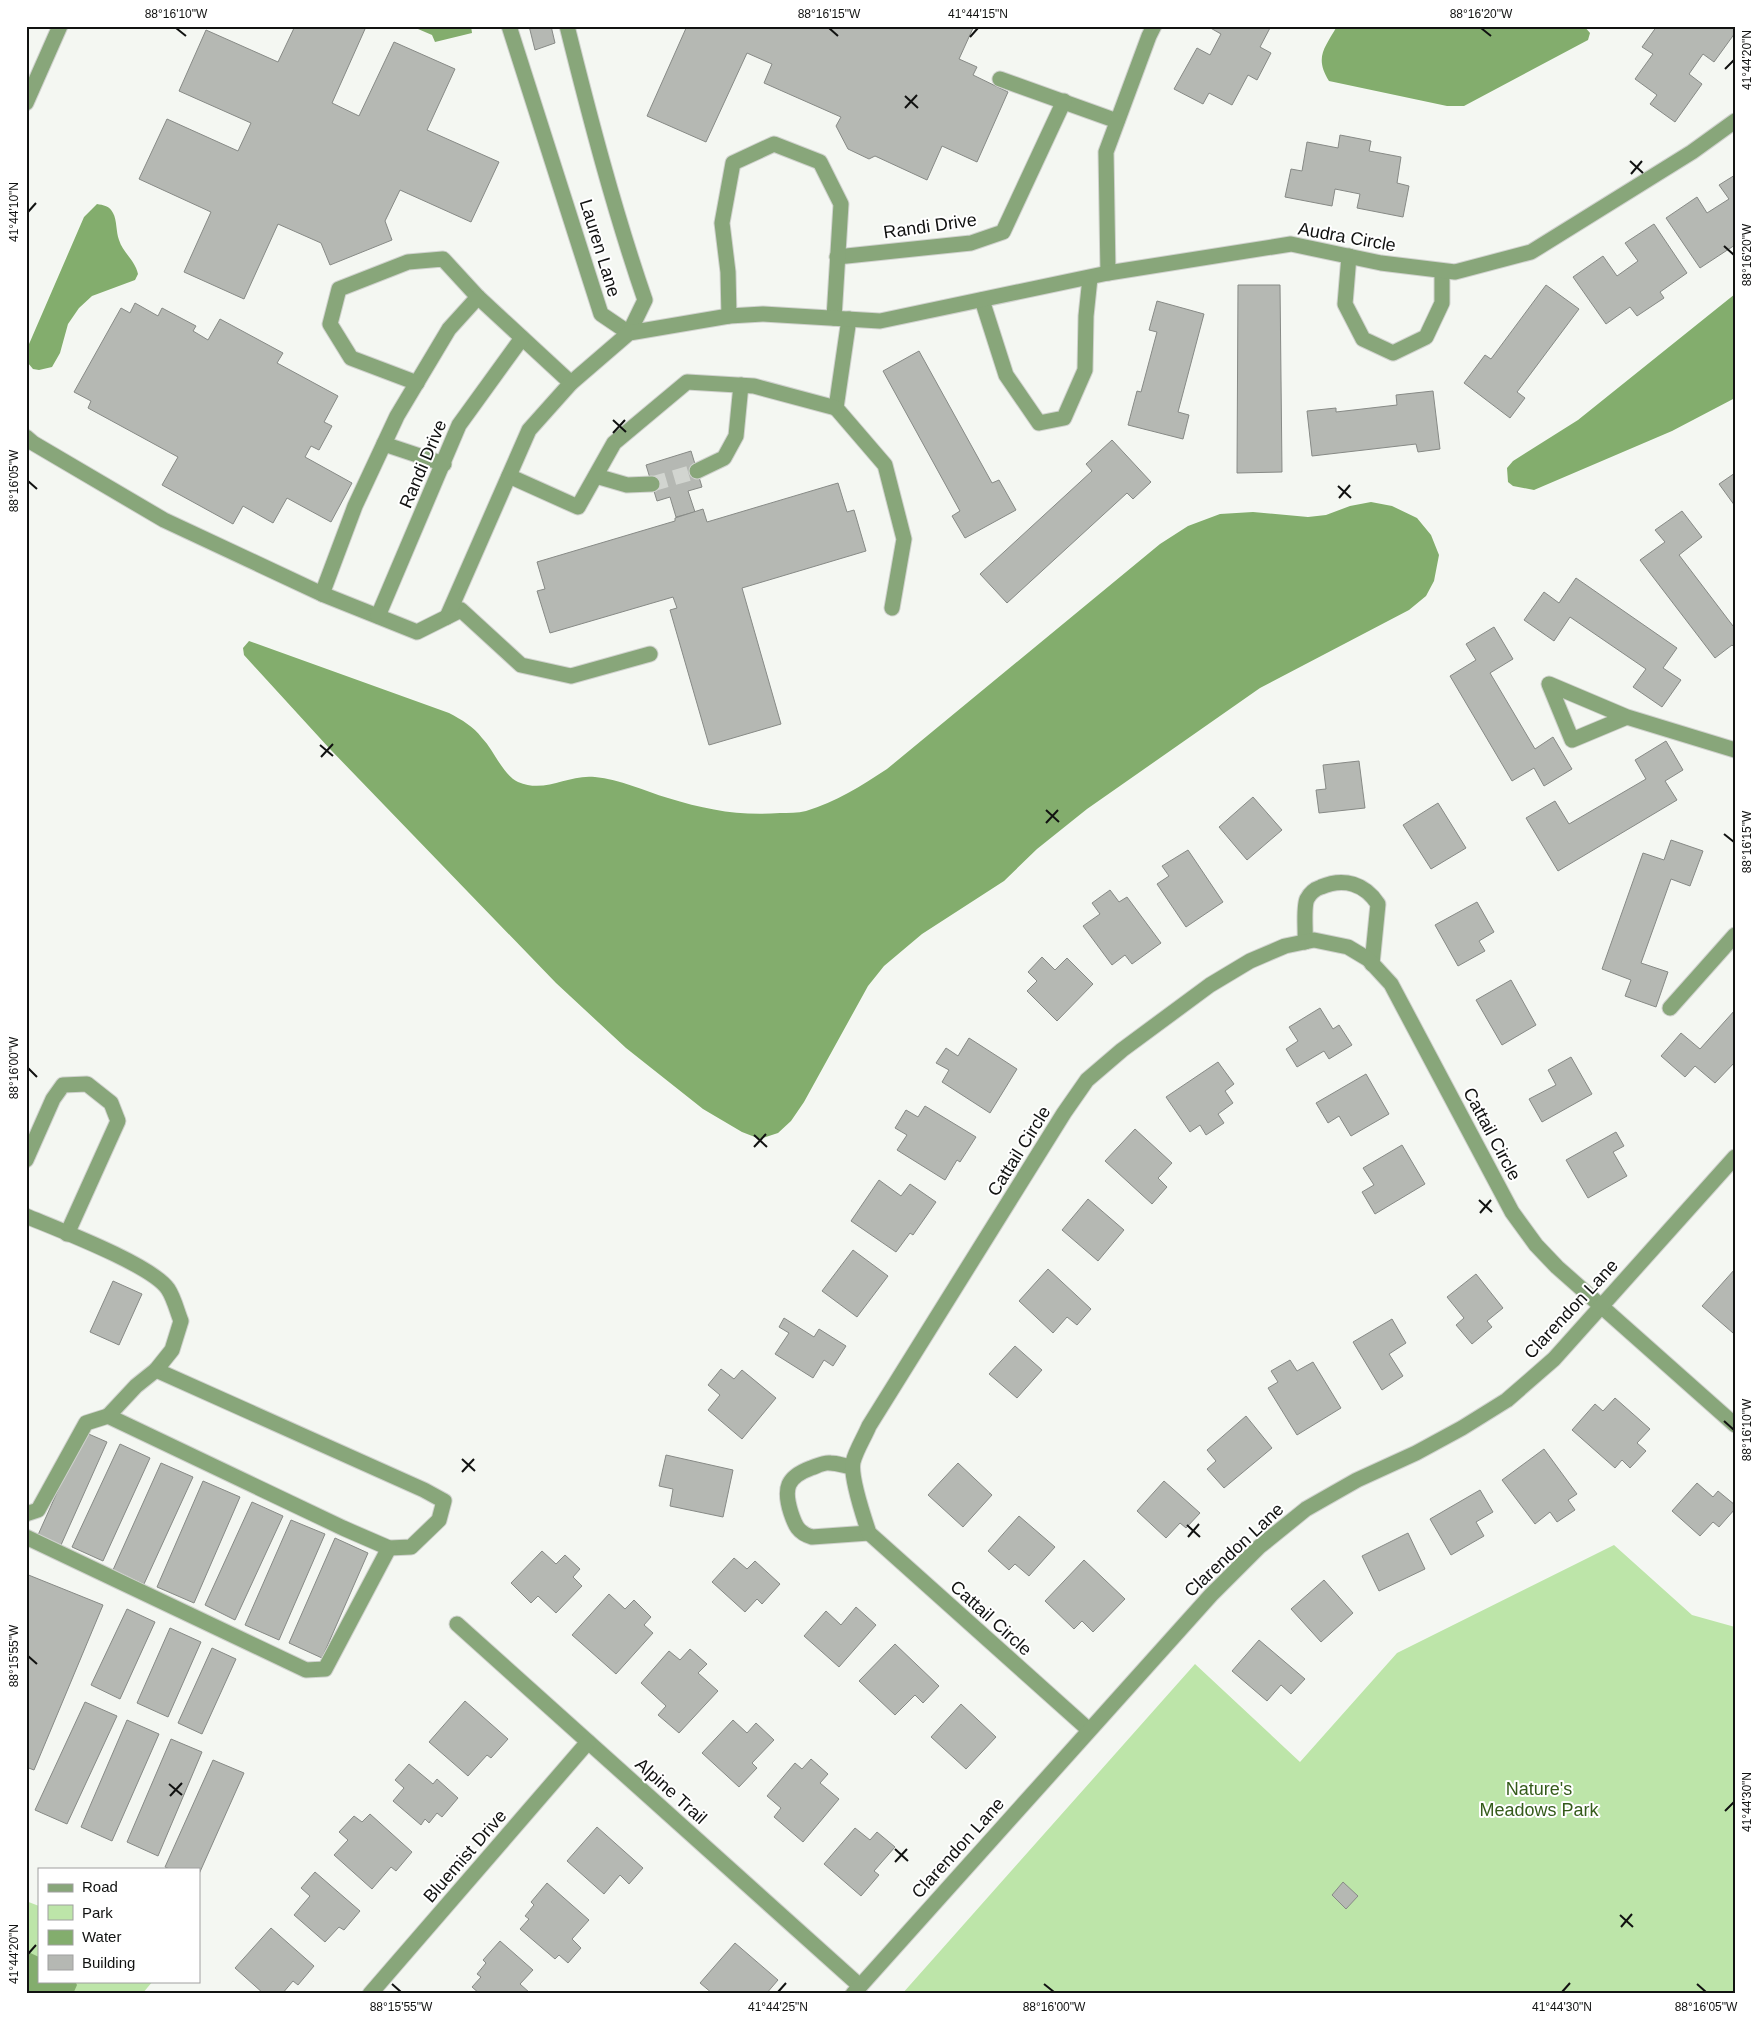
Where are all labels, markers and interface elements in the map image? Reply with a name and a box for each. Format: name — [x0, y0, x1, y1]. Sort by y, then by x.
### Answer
text: 88°16'10"W — [145, 7, 208, 21]
text: 88°16'15"W — [798, 7, 861, 21]
text: 41°44'15"N — [948, 7, 1008, 21]
text: 88°16'20"W — [1450, 7, 1513, 21]
text: 41°44'20"N — [1740, 30, 1754, 90]
text: 41°44'10"N — [7, 182, 21, 242]
street label: Lauren Lane — [576, 197, 624, 299]
street label: Randi Drive — [882, 210, 978, 242]
street label: Audra Circle — [1296, 219, 1398, 255]
text: 88°16'20"W — [1740, 223, 1754, 286]
street label: Randi Drive — [395, 417, 451, 511]
text: 88°16'05"W — [7, 449, 21, 512]
text: 88°16'15"W — [1740, 810, 1754, 873]
text: 88°16'00"W — [7, 1036, 21, 1099]
street label: Cattail Circle — [1459, 1084, 1525, 1184]
street label: Cattail Circle — [983, 1102, 1055, 1200]
street label: Clarendon Lane — [1520, 1255, 1622, 1363]
text: 88°16'10"W — [1740, 1398, 1754, 1461]
street label: Clarendon Lane — [1180, 1499, 1288, 1601]
street label: Cattail Circle — [946, 1576, 1036, 1660]
text: 88°15'55"W — [7, 1624, 21, 1687]
street label: Alpine Trail — [631, 1754, 711, 1828]
text: 41°44'30"N — [1740, 1772, 1754, 1832]
park label: Nature's Meadows Park — [1479, 1779, 1600, 1820]
street label: Clarendon Lane — [908, 1794, 1008, 1902]
street label: Bluemist Drive — [419, 1806, 511, 1906]
legend — [38, 1868, 200, 1982]
text: Road — [82, 1878, 118, 1895]
text: Park — [82, 1904, 113, 1921]
text: 41°44'20"N — [7, 1924, 21, 1984]
text: Water — [82, 1928, 121, 1945]
text: Building — [82, 1954, 135, 1971]
text: 88°15'55"W — [370, 2000, 433, 2014]
text: 41°44'25"N — [748, 2000, 808, 2014]
text: 88°16'00"W — [1023, 2000, 1086, 2014]
text: 41°44'30"N — [1532, 2000, 1592, 2014]
text: 88°16'05"W — [1675, 2000, 1738, 2014]

